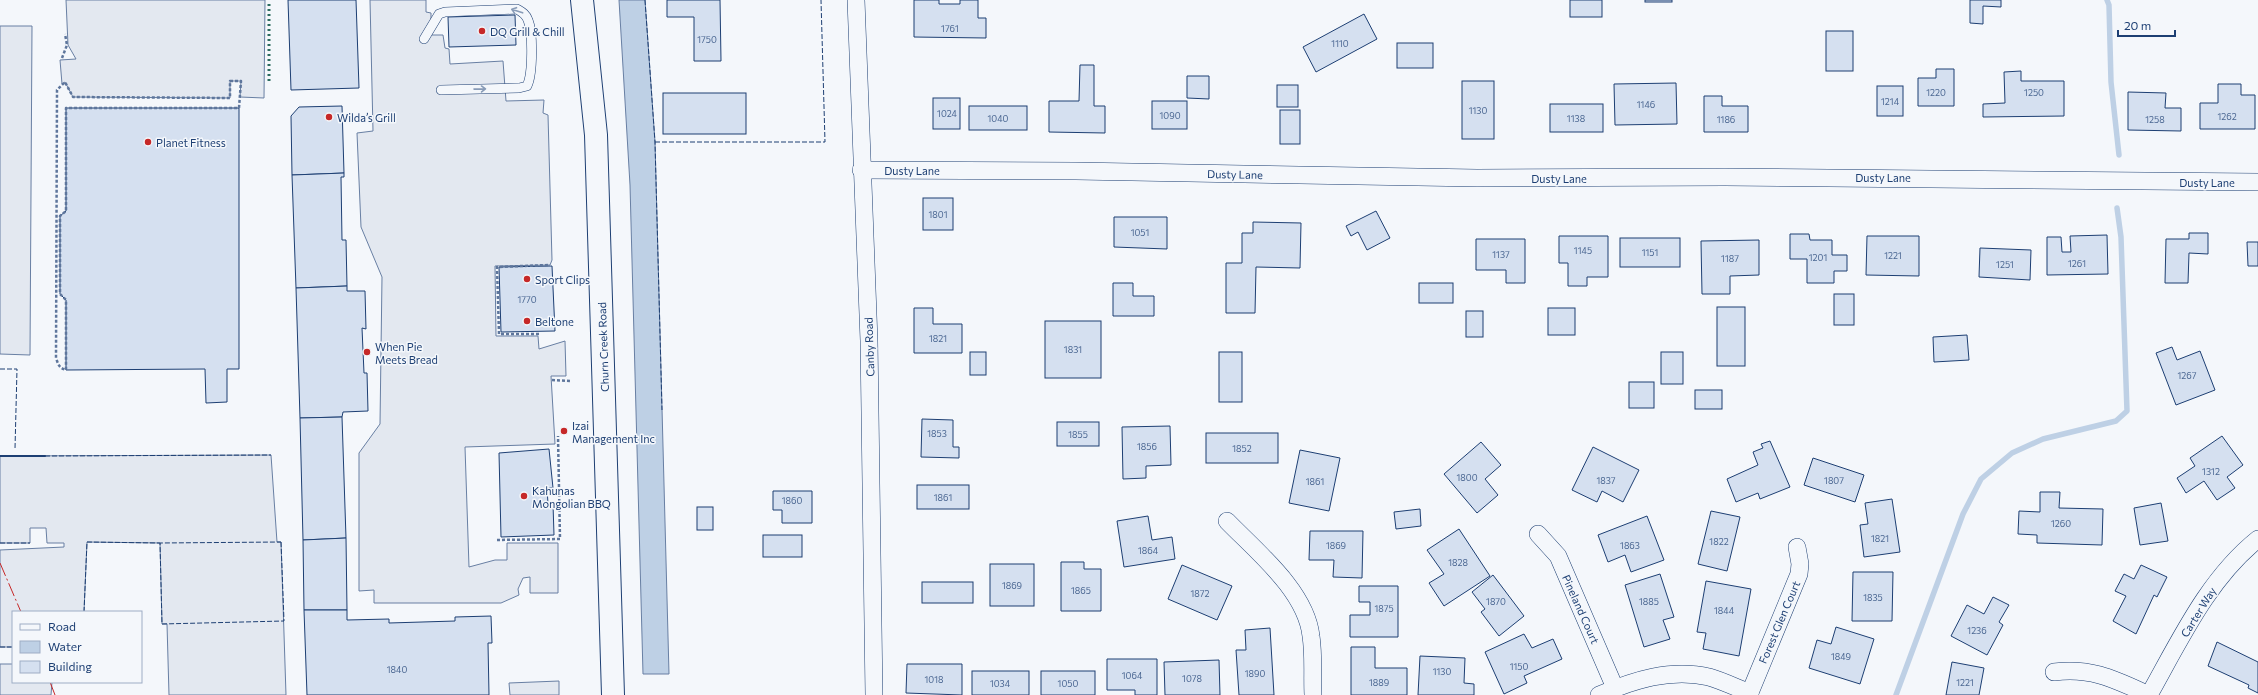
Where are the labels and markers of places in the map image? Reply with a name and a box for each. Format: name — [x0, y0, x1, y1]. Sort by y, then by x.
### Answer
place label: DQ Grill & Chill — [490, 25, 565, 38]
marker: DQ Grill & Chill — [477, 26, 487, 36]
place label: Wilda’s Grill — [337, 111, 396, 124]
marker: Wilda’s Grill — [324, 112, 334, 122]
place label: Planet Fitness — [156, 136, 226, 149]
marker: Planet Fitness — [143, 137, 153, 147]
place label: Sport Clips — [535, 273, 590, 286]
marker: Sport Clips — [522, 274, 532, 284]
place label: Beltone — [535, 315, 574, 328]
marker: Beltone — [522, 316, 532, 326]
place label: When Pie Meets Bread — [375, 340, 438, 366]
marker: When Pie Meets Bread — [362, 347, 372, 357]
place label: Izai Management Inc — [572, 419, 655, 445]
marker: Izai Management Inc — [559, 426, 569, 436]
place label: Kahunas Mongolian BBQ — [532, 484, 611, 510]
marker: Kahunas Mongolian BBQ — [519, 491, 529, 501]

